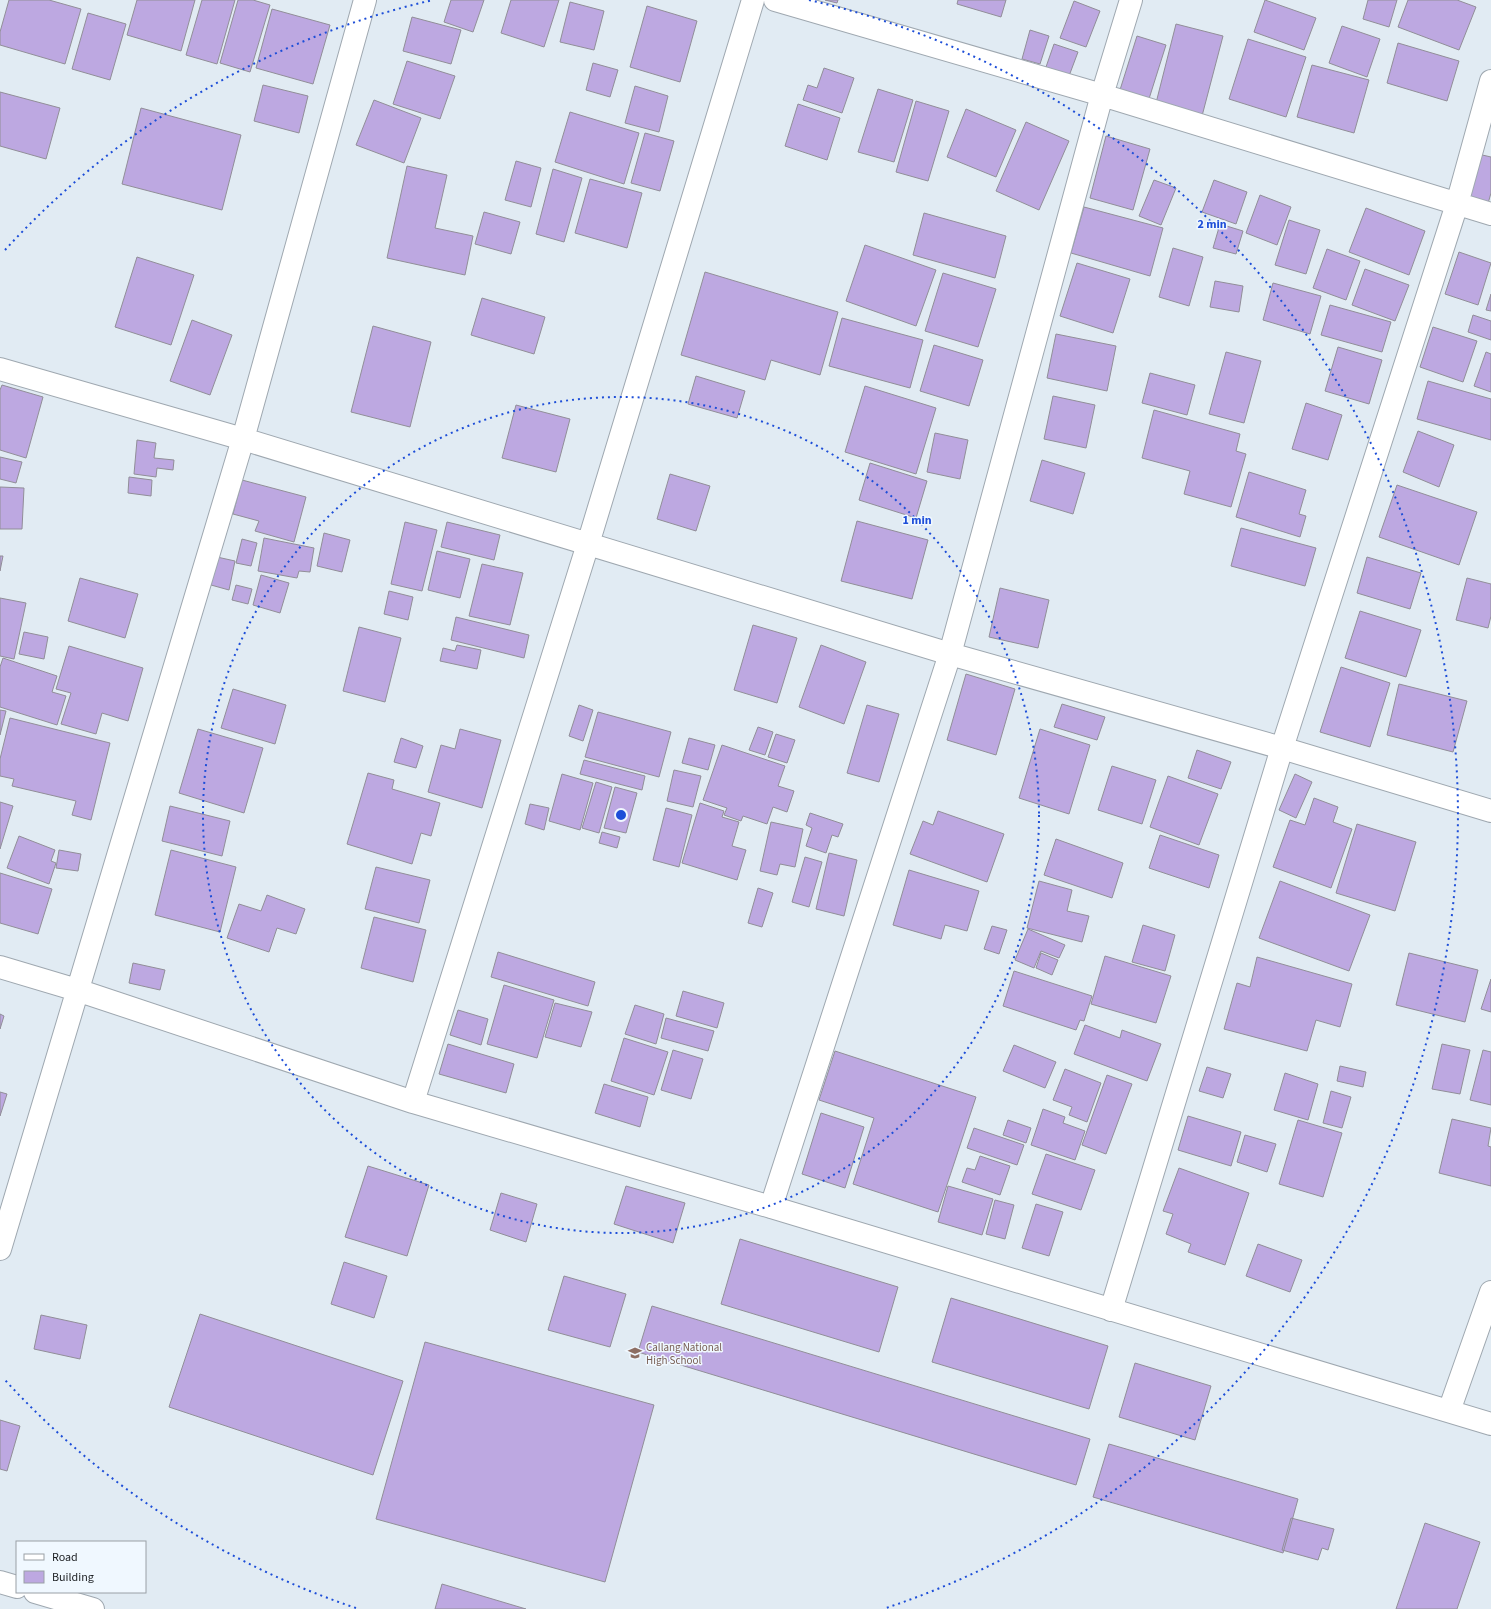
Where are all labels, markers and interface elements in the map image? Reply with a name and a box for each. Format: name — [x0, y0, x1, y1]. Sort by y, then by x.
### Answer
text: 2 min — [1197, 216, 1227, 233]
text: 1 min — [902, 512, 932, 529]
centre of rings — [614, 808, 628, 822]
place label: Callang National High School — [646, 1340, 722, 1368]
school or university icon: Callang National High School — [627, 1345, 643, 1361]
legend — [16, 1541, 146, 1593]
text: Road — [52, 1549, 78, 1566]
text: Building — [52, 1569, 94, 1586]

